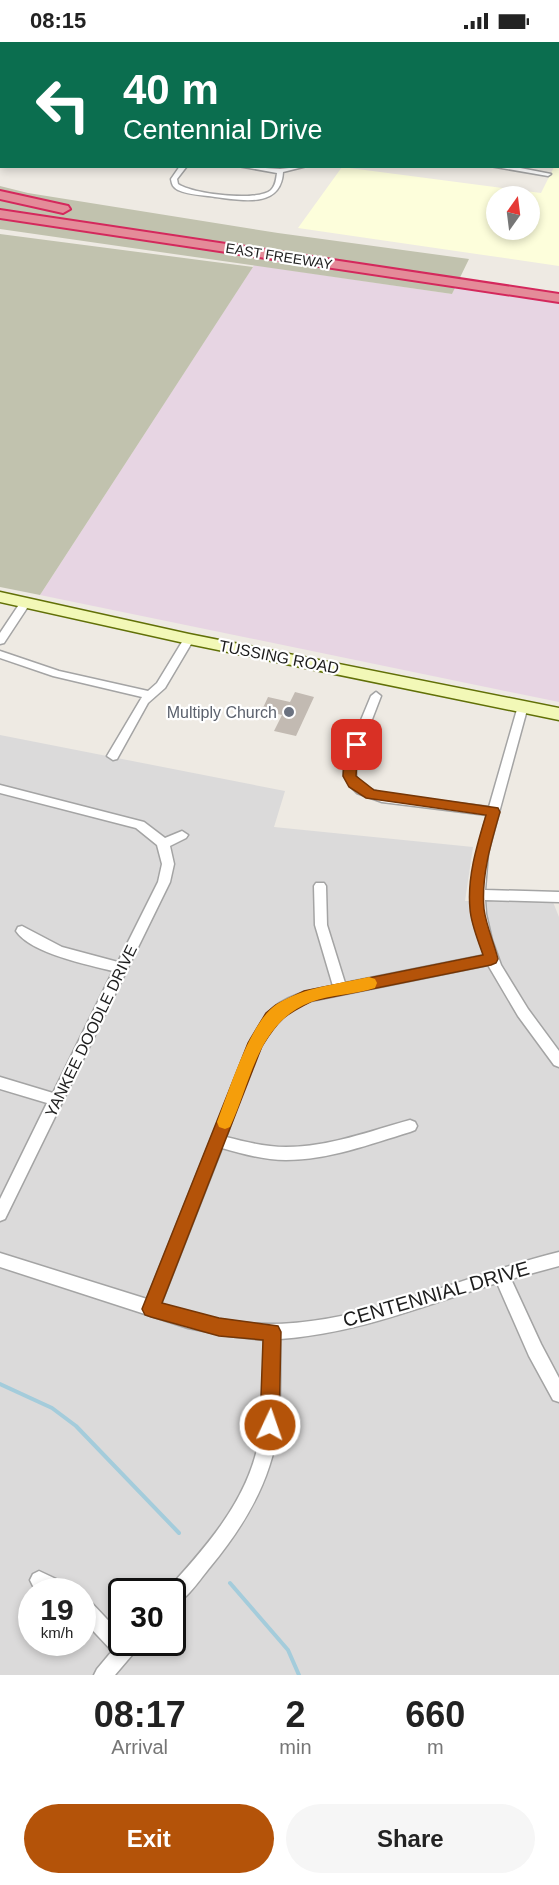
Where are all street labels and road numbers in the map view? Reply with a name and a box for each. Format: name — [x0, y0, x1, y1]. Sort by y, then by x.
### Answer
street label: EAST FREEWAY — [224, 240, 334, 272]
street label: TUSSING ROAD — [218, 637, 340, 677]
street label: YANKEE DOODLE DRIVE — [42, 942, 140, 1120]
street label: CENTENNIAL DRIVE — [340, 1257, 532, 1331]

